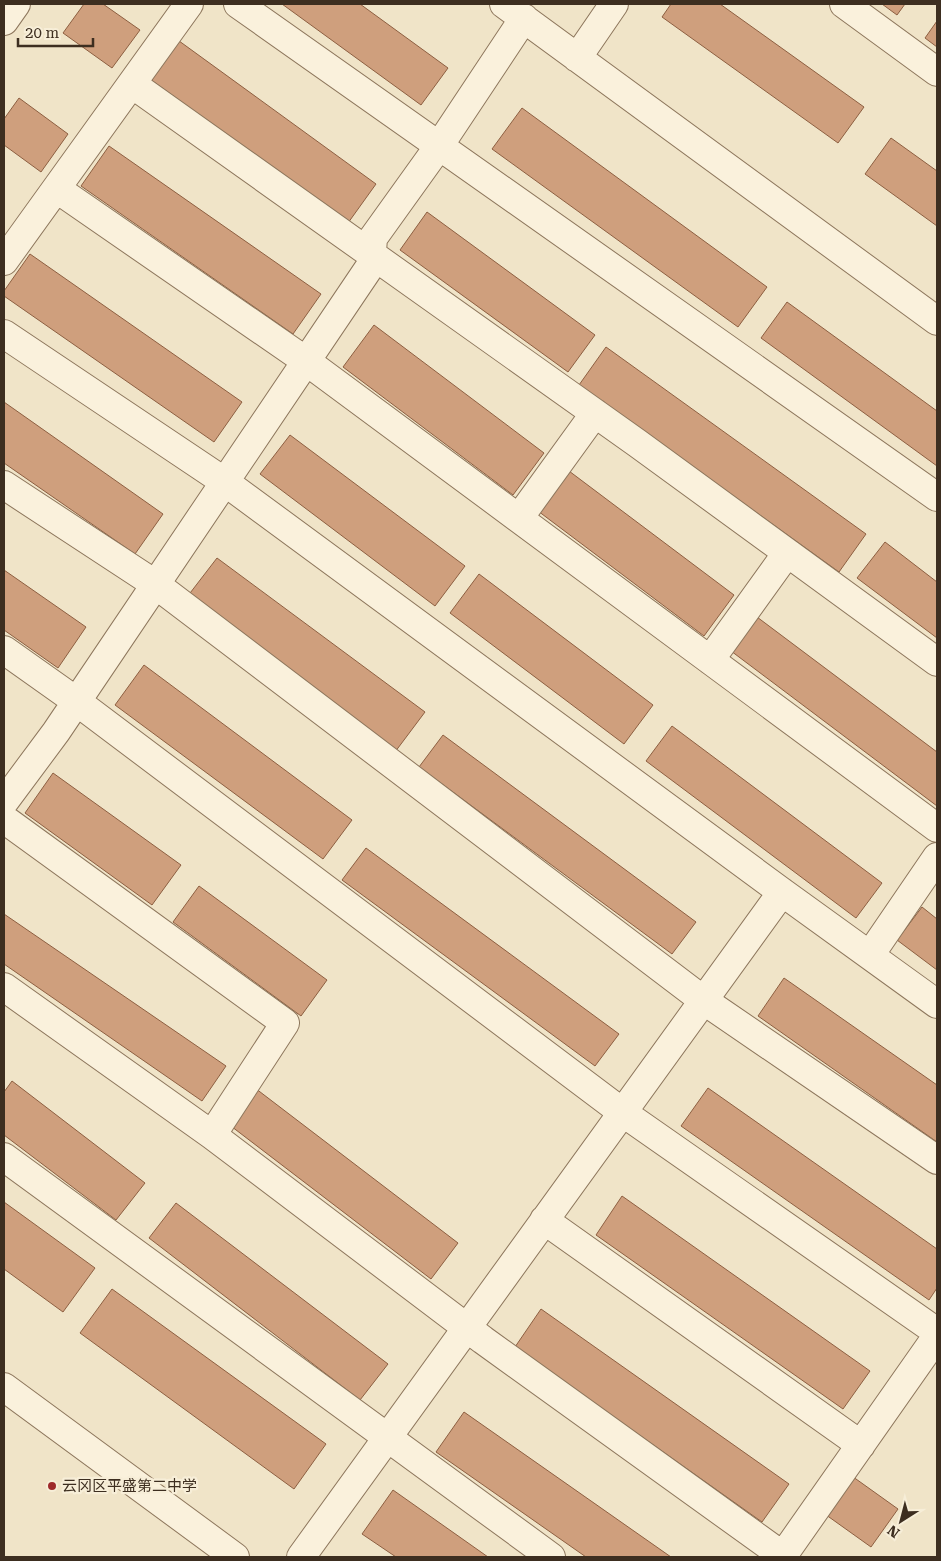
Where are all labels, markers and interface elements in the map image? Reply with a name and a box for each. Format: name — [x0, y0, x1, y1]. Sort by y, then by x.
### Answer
scale bar — [18, 15, 92, 47]
text: 20 m — [25, 24, 60, 42]
place label: 云冈区平盛第二中学 — [62, 1477, 197, 1495]
marker: 云冈区平盛第二中学 — [46, 1480, 58, 1492]
north arrow — [876, 1496, 926, 1546]
text: N — [884, 1522, 902, 1541]

